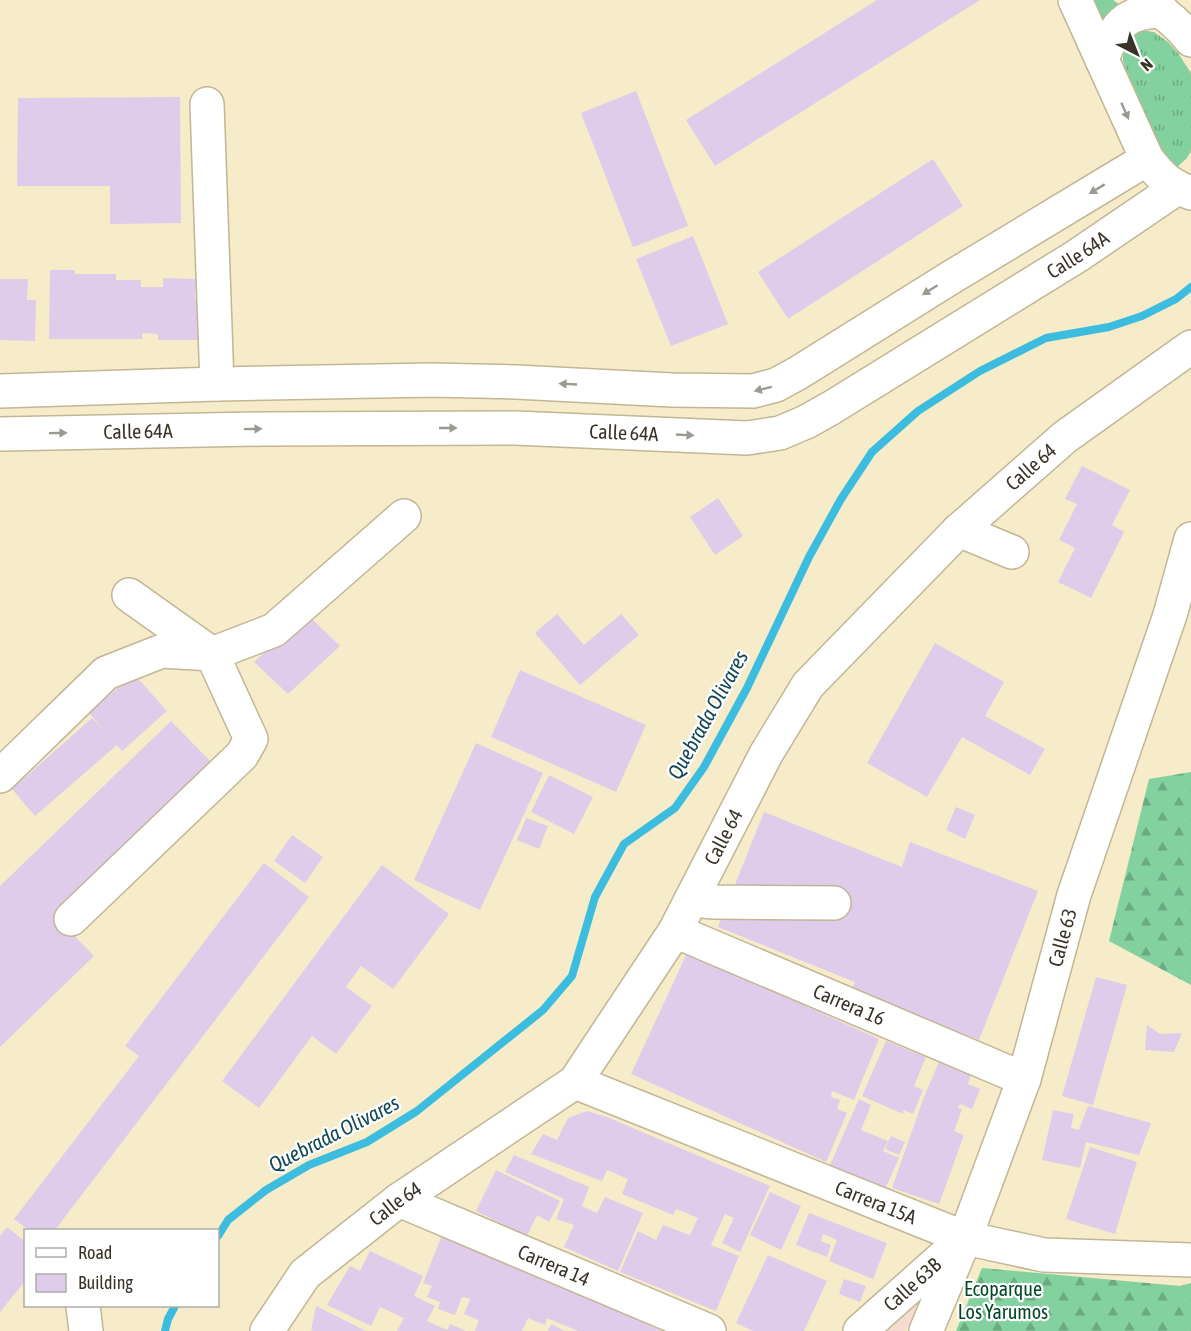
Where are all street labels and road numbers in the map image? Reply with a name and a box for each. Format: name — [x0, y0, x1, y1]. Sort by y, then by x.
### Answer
street label: Calle 64A — [1042, 226, 1113, 283]
street label: Calle 64A — [103, 419, 173, 443]
street label: Calle 64A — [589, 419, 659, 445]
street label: Calle 64 — [1001, 438, 1060, 495]
street label: Calle 64 — [699, 805, 747, 868]
street label: Calle 63 — [1043, 906, 1081, 969]
street label: Carrera 16 — [810, 979, 888, 1030]
street label: Carrera 15A — [832, 1175, 920, 1228]
street label: Calle 64 — [364, 1176, 426, 1230]
street label: Carrera 14 — [515, 1240, 593, 1290]
street label: Calle 63B — [879, 1252, 946, 1316]

